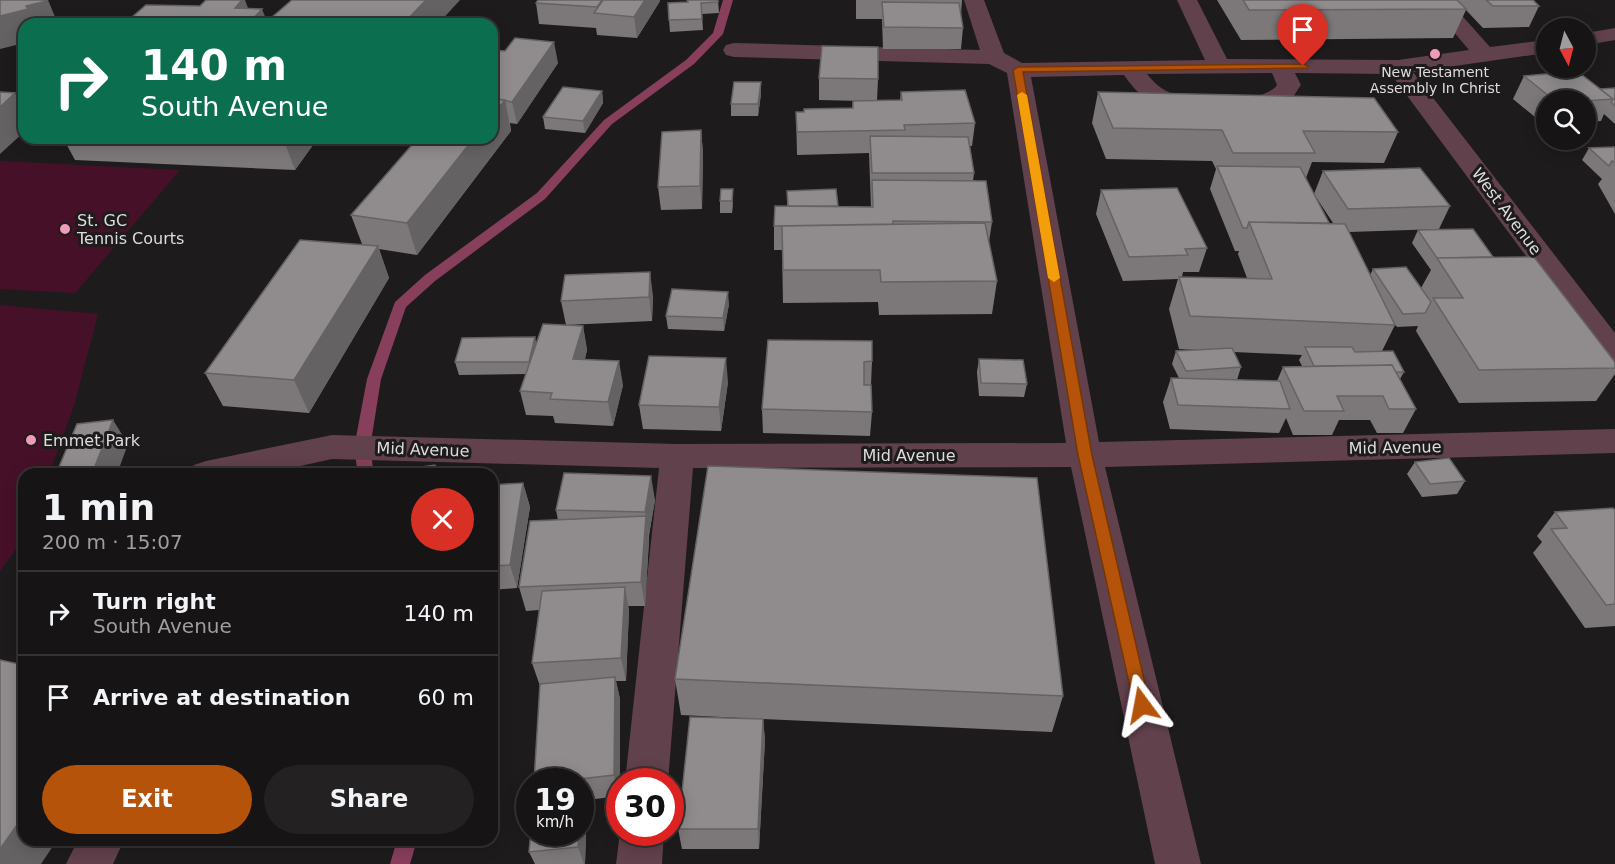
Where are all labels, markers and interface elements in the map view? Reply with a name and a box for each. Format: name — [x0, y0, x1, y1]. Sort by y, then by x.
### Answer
pin — [1277, 4, 1328, 66]
icon: arrive — [1286, 13, 1319, 46]
north arrow — [1536, 18, 1596, 78]
map controls — [1536, 18, 1596, 150]
text: 140 m — [141, 41, 287, 90]
icon: right — [42, 42, 120, 120]
marker: New Testament Assembly In Christ — [1428, 47, 1442, 61]
place label: New Testament Assembly In Christ — [1370, 64, 1501, 96]
button: search — [1536, 90, 1596, 150]
text: South Avenue — [141, 91, 328, 122]
street label: West Avenue — [1468, 164, 1545, 258]
place label: St. GC Tennis Courts — [76, 211, 184, 248]
marker: St. GC Tennis Courts — [58, 222, 72, 236]
place label: Emmet Park — [43, 431, 141, 450]
marker: Emmet Park — [24, 433, 38, 447]
street label: Mid Avenue — [1348, 437, 1442, 458]
street label: Mid Avenue — [376, 438, 470, 461]
street label: Mid Avenue — [863, 446, 955, 465]
text: 1 min — [42, 487, 155, 528]
button: close — [411, 488, 474, 551]
text: 200 m · 15:07 — [42, 530, 183, 554]
text: Turn right — [93, 589, 216, 614]
icon: right — [42, 597, 75, 630]
text: 140 m — [404, 601, 474, 626]
text: South Avenue — [93, 614, 232, 638]
position arrow — [1110, 673, 1174, 737]
icon: arrive — [42, 681, 75, 714]
text: Arrive at destination — [93, 685, 350, 710]
text: 60 m — [418, 685, 474, 710]
button: Exit — [42, 765, 252, 834]
button: Share — [264, 765, 474, 834]
speed limit sign: 30 — [606, 768, 684, 846]
text: 19 — [534, 782, 576, 817]
text: km/h — [536, 813, 574, 831]

